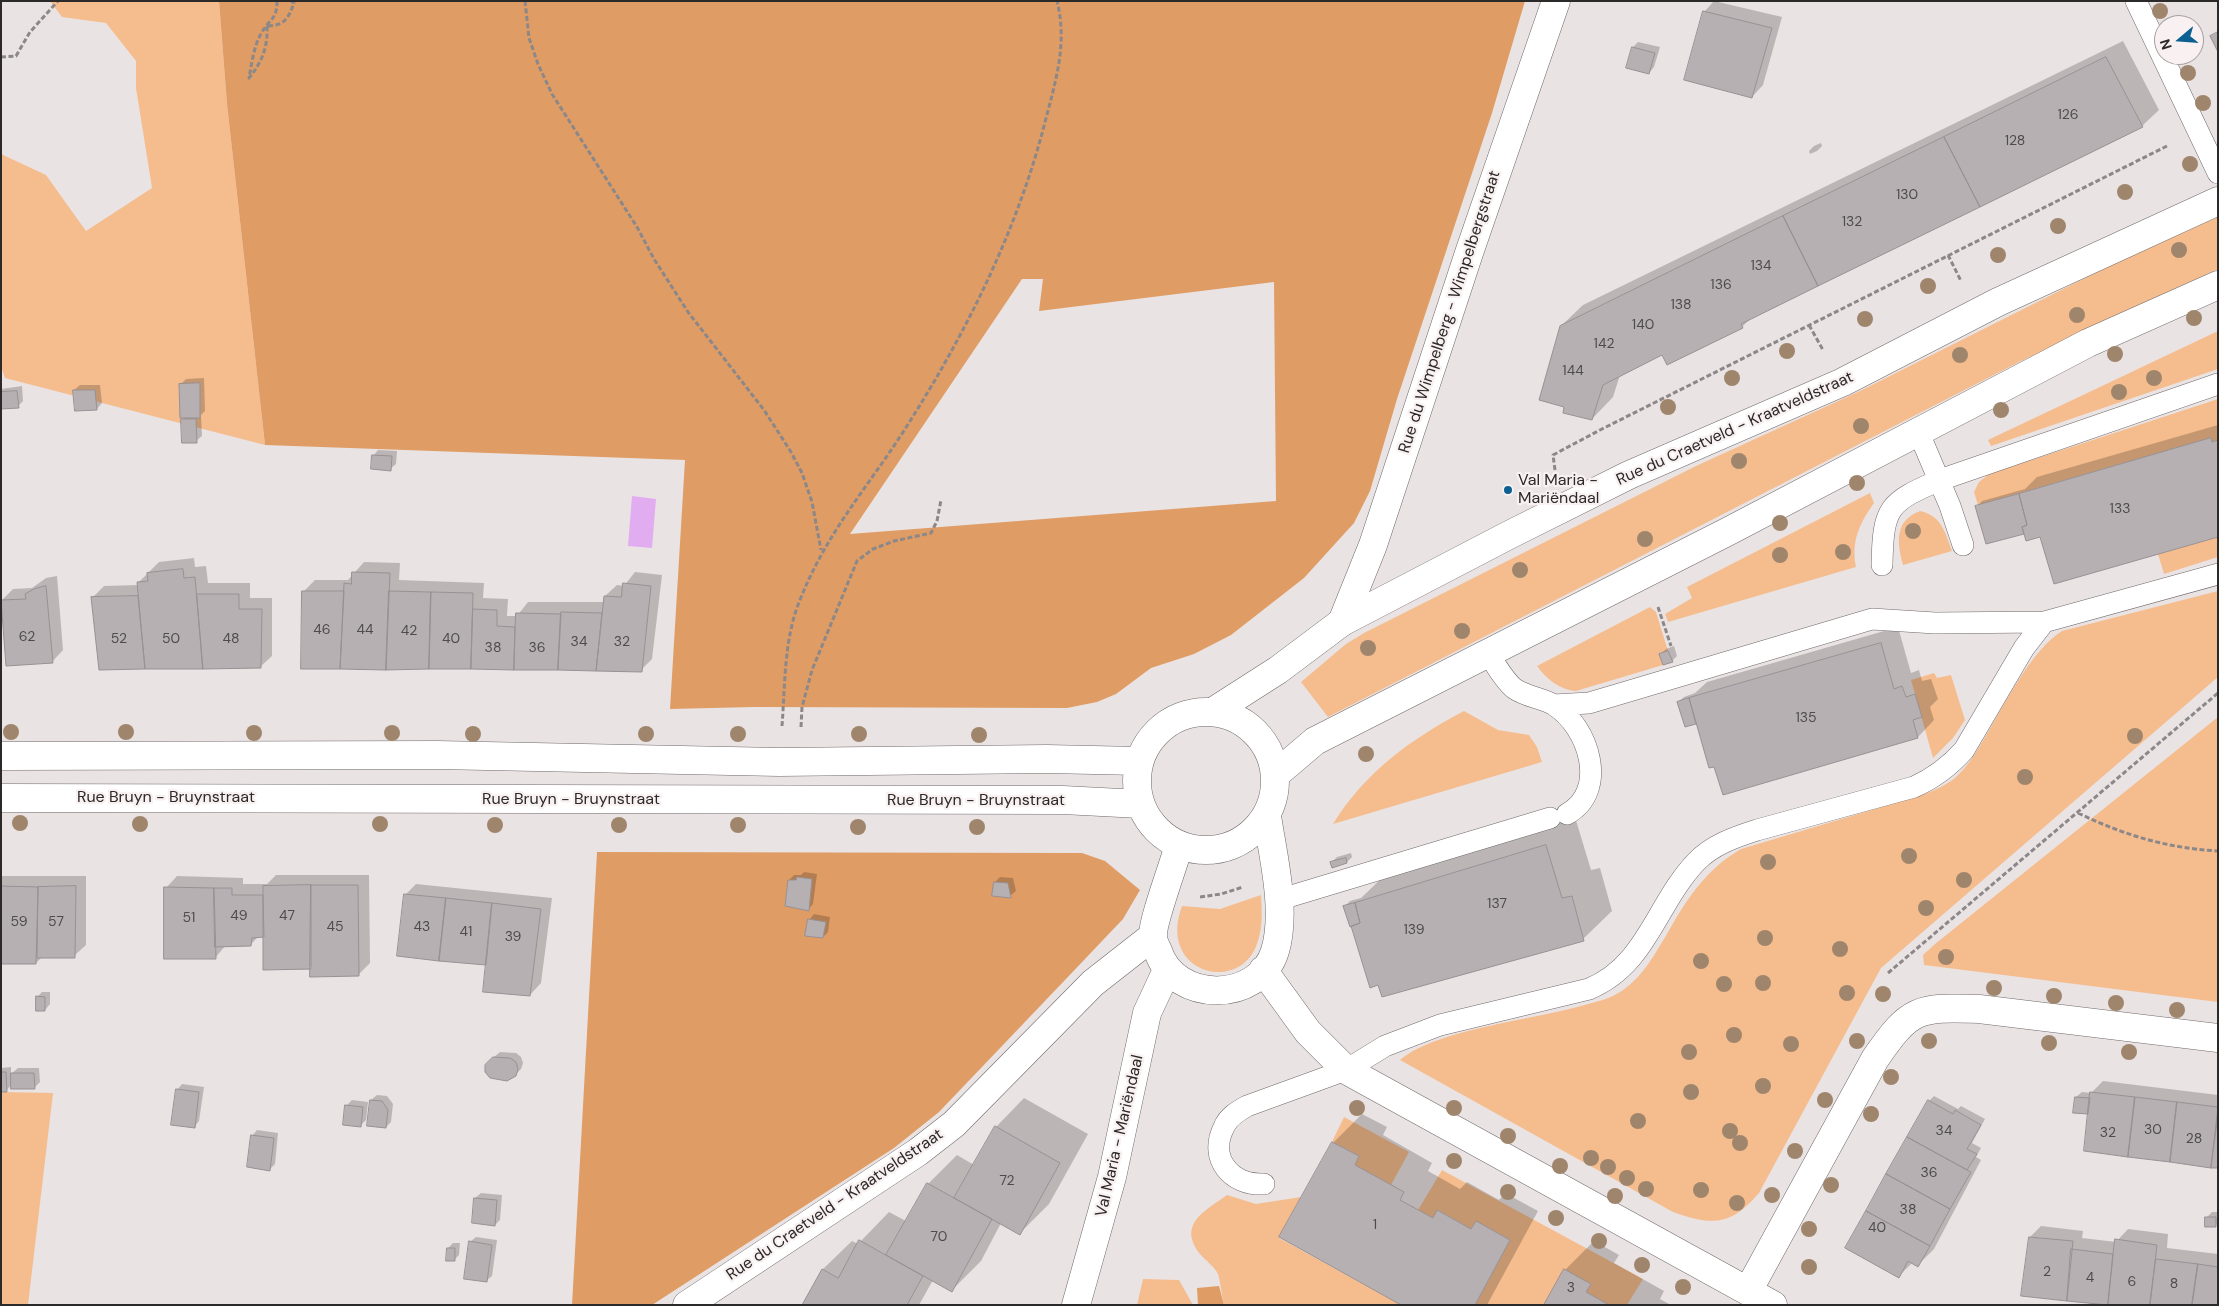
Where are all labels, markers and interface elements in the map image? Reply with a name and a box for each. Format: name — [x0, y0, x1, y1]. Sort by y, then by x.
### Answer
north arrow — [2154, 15, 2204, 65]
text: N — [2156, 37, 2176, 52]
house number: 126 — [2057, 107, 2079, 123]
house number: 128 — [2005, 133, 2025, 149]
street label: Rue du Wimpelberg - Wimpelbergstraat — [1395, 168, 1505, 456]
house number: 130 — [1896, 187, 1918, 203]
house number: 132 — [1842, 214, 1862, 230]
house number: 134 — [1750, 258, 1772, 274]
house number: 136 — [1710, 277, 1732, 293]
house number: 138 — [1670, 297, 1692, 313]
house number: 140 — [1632, 317, 1654, 333]
house number: 142 — [1594, 336, 1614, 352]
house number: 144 — [1562, 363, 1584, 379]
street label: Rue du Craetveld - Kraatveldstraat — [1614, 368, 1856, 490]
place label: Val Maria - Mariëndaal — [1518, 471, 1599, 509]
marker: Val Maria - Mariëndaal — [1502, 484, 1514, 496]
house number: 133 — [2110, 501, 2130, 517]
house number: 46 — [313, 622, 331, 638]
house number: 44 — [357, 622, 373, 638]
house number: 42 — [401, 623, 417, 639]
house number: 62 — [19, 629, 35, 645]
house number: 52 — [111, 631, 127, 647]
house number: 50 — [162, 631, 180, 647]
house number: 48 — [222, 631, 240, 647]
house number: 40 — [442, 631, 460, 647]
house number: 34 — [571, 634, 587, 650]
house number: 32 — [614, 634, 630, 650]
house number: 38 — [485, 640, 501, 656]
house number: 36 — [528, 640, 546, 656]
house number: 135 — [1795, 710, 1817, 726]
street label: Rue Bruyn - Bruynstraat — [77, 788, 255, 808]
street label: Rue Bruyn - Bruynstraat — [482, 790, 660, 810]
street label: Rue Bruyn - Bruynstraat — [887, 791, 1065, 811]
house number: 137 — [1487, 896, 1507, 912]
house number: 49 — [230, 908, 248, 924]
house number: 47 — [279, 908, 295, 924]
house number: 51 — [183, 910, 195, 926]
house number: 59 — [11, 914, 27, 930]
house number: 57 — [48, 914, 64, 930]
house number: 45 — [326, 919, 344, 935]
house number: 43 — [414, 919, 430, 935]
house number: 139 — [1403, 922, 1425, 938]
house number: 41 — [460, 924, 472, 940]
house number: 39 — [505, 929, 521, 945]
street label: Val Maria - Mariëndaal — [1092, 1053, 1148, 1219]
house number: 30 — [2144, 1122, 2162, 1138]
house number: 34 — [1936, 1123, 1952, 1139]
street label: Rue du Craetveld - Kraatveldstraat — [723, 1125, 947, 1285]
house number: 32 — [2100, 1125, 2116, 1141]
house number: 28 — [2186, 1131, 2202, 1147]
house number: 36 — [1920, 1165, 1938, 1181]
house number: 72 — [999, 1173, 1015, 1189]
house number: 38 — [1900, 1202, 1916, 1218]
house number: 1 — [1373, 1217, 1377, 1233]
house number: 40 — [1868, 1220, 1886, 1236]
house number: 70 — [931, 1229, 947, 1245]
house number: 2 — [2043, 1264, 2051, 1280]
house number: 4 — [2086, 1270, 2094, 1286]
house number: 6 — [2128, 1274, 2136, 1290]
house number: 8 — [2170, 1276, 2178, 1292]
house number: 3 — [1567, 1280, 1575, 1296]

